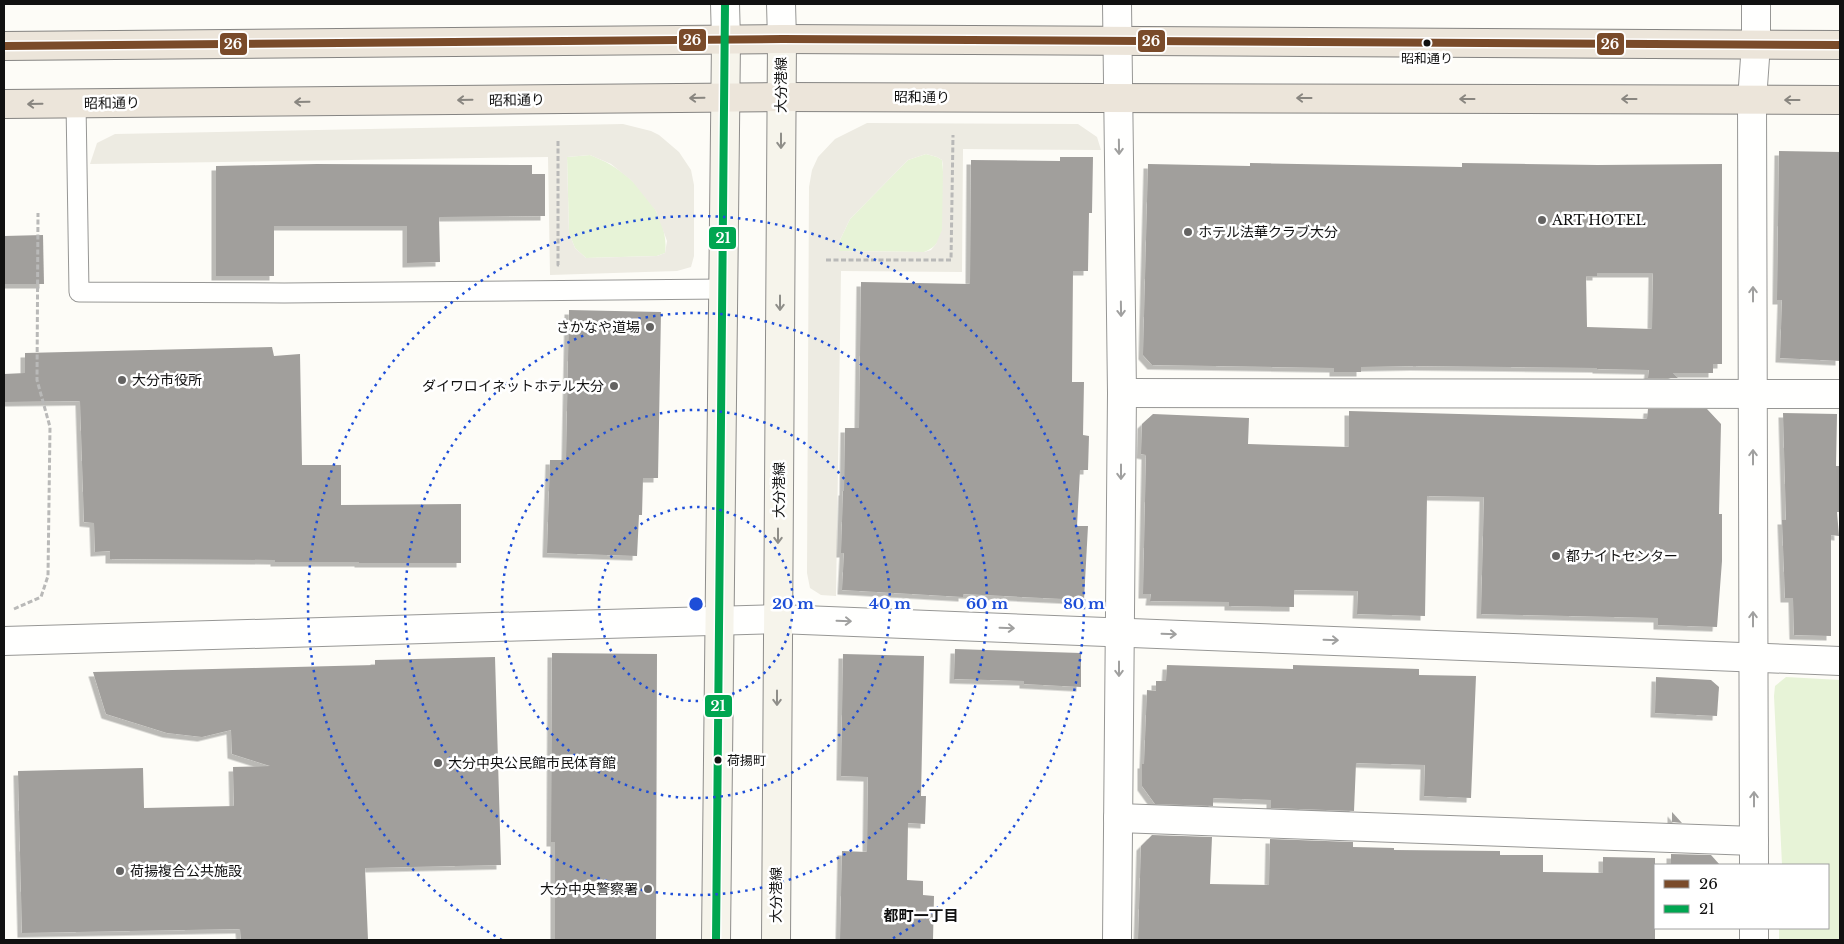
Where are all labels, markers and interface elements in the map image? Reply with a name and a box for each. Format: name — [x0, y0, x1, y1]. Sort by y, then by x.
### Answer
line badge: 26 — [678, 28, 707, 52]
line badge: 26 — [1137, 29, 1166, 53]
text: 26 — [683, 31, 701, 49]
line badge: 26 — [219, 32, 248, 56]
text: 26 — [1142, 32, 1160, 50]
line badge: 26 — [1596, 32, 1625, 56]
text: 26 — [224, 35, 242, 53]
text: 26 — [1601, 35, 1619, 53]
marker: 昭和通り — [1422, 38, 1432, 48]
place label: 昭和通り — [1401, 50, 1453, 67]
street label: 大分港線 — [772, 57, 790, 113]
street label: 昭和通り — [894, 88, 950, 106]
street label: 昭和通り — [489, 91, 545, 109]
one-way arrow — [690, 93, 706, 103]
one-way arrow — [1296, 93, 1312, 103]
street label: 昭和通り — [84, 94, 140, 112]
one-way arrow — [1459, 94, 1475, 104]
one-way arrow — [1621, 94, 1638, 104]
one-way arrow — [457, 95, 474, 105]
one-way arrow — [1784, 95, 1800, 105]
one-way arrow — [295, 97, 311, 106]
one-way arrow — [27, 99, 44, 109]
one-way arrow — [776, 132, 786, 148]
one-way arrow — [1114, 138, 1124, 155]
place label: ART HOTEL — [1551, 211, 1646, 229]
marker: ART HOTEL — [1536, 214, 1548, 226]
place label: ホテル法華クラブ大分 — [1198, 223, 1338, 241]
line badge: 21 — [708, 226, 737, 250]
marker: ホテル法華クラブ大分 — [1182, 226, 1194, 238]
text: 21 — [715, 229, 731, 247]
one-way arrow — [1748, 286, 1758, 302]
one-way arrow — [775, 294, 785, 311]
one-way arrow — [1116, 301, 1126, 317]
place label: さかなや道場 — [556, 318, 640, 336]
marker: さかなや道場 — [644, 321, 656, 333]
place label: 大分市役所 — [132, 371, 202, 389]
marker: 大分市役所 — [116, 374, 128, 386]
place label: ダイワロイネットホテル大分 — [422, 377, 604, 395]
marker: ダイワロイネットホテル大分 — [608, 380, 620, 392]
one-way arrow — [1748, 449, 1758, 465]
street label: 大分港線 — [770, 462, 788, 518]
one-way arrow — [1116, 464, 1126, 480]
one-way arrow — [774, 527, 783, 543]
place label: 都ナイトセンター — [1566, 547, 1678, 565]
marker: 都ナイトセンター — [1550, 550, 1562, 562]
text: 20 m — [772, 594, 814, 613]
text: 40 m — [869, 594, 911, 613]
text: 60 m — [966, 594, 1008, 613]
text: 80 m — [1063, 594, 1105, 613]
centre of rings — [687, 595, 705, 613]
one-way arrow — [1748, 611, 1758, 628]
one-way arrow — [836, 616, 852, 626]
one-way arrow — [998, 623, 1014, 632]
one-way arrow — [1161, 629, 1177, 638]
one-way arrow — [1323, 636, 1339, 645]
one-way arrow — [1114, 661, 1124, 677]
one-way arrow — [772, 690, 782, 706]
line badge: 21 — [704, 694, 733, 718]
text: 21 — [710, 697, 726, 715]
place label: 荷揚町 — [727, 752, 766, 769]
place label: 大分中央公民館市民体育館 — [448, 754, 616, 772]
marker: 荷揚町 — [713, 755, 723, 765]
marker: 大分中央公民館市民体育館 — [432, 757, 444, 769]
one-way arrow — [1749, 791, 1759, 808]
place label: 荷揚複合公共施設 — [130, 862, 242, 880]
legend — [1654, 864, 1829, 929]
marker: 荷揚複合公共施設 — [114, 865, 126, 877]
street label: 大分港線 — [767, 867, 785, 923]
text: 26 — [1699, 874, 1718, 893]
place label: 大分中央警察署 — [540, 880, 638, 898]
marker: 大分中央警察署 — [642, 883, 654, 895]
text: 21 — [1699, 899, 1715, 918]
district label: 都町一丁目 — [883, 906, 959, 925]

